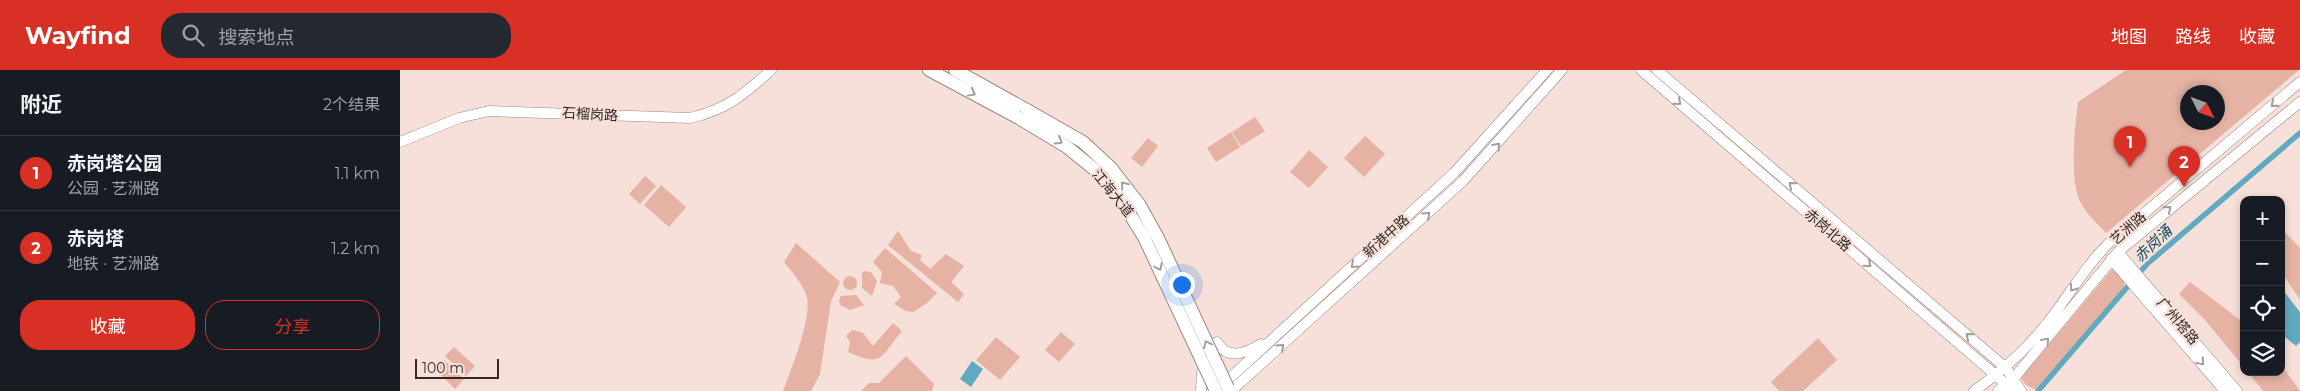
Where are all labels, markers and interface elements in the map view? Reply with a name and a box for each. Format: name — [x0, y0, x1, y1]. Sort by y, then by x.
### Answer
search box — [161, 13, 511, 58]
text: Wayfind — [25, 21, 131, 50]
icon: search — [179, 21, 207, 49]
text: 搜索地点 — [219, 26, 295, 49]
text: 地图 — [2111, 26, 2147, 48]
text: 路线 — [2175, 26, 2211, 48]
text: 收藏 — [2239, 26, 2275, 48]
north arrow — [2180, 85, 2225, 130]
one-way arrow — [967, 87, 976, 97]
text: 附近 — [20, 92, 62, 117]
text: 2个结果 — [323, 95, 380, 114]
one-way arrow — [1673, 96, 1682, 105]
one-way arrow — [2271, 98, 2280, 106]
street label: 石榴岗路 — [562, 104, 618, 124]
pin: 1 — [2114, 126, 2146, 167]
one-way arrow — [1054, 135, 1063, 145]
one-way arrow — [1491, 142, 1500, 151]
pin: 2 — [2168, 146, 2200, 187]
text: 赤岗塔公园 — [67, 152, 162, 175]
text: 1 — [33, 164, 39, 183]
text: 1.1 km — [335, 164, 380, 183]
street label: 江海大道 — [1088, 166, 1138, 220]
text: 公园 · 艺洲路 — [67, 179, 159, 198]
one-way arrow — [1121, 181, 1130, 190]
one-way arrow — [1788, 182, 1797, 191]
map controls — [2240, 196, 2285, 376]
button: + — [2240, 196, 2285, 241]
street label: 赤岗北路 — [1801, 205, 1855, 255]
street label: 艺洲路 — [2106, 207, 2150, 249]
one-way arrow — [2162, 207, 2171, 215]
street label: 新港中路 — [1359, 211, 1413, 261]
one-way arrow — [1421, 212, 1430, 221]
water label: 赤岗涌 — [2130, 220, 2177, 266]
text: 赤岗塔 — [67, 227, 124, 250]
text: 2 — [31, 239, 41, 258]
text: 1.2 km — [331, 239, 380, 258]
button: − — [2240, 241, 2285, 286]
text: 地铁 · 艺洲路 — [67, 254, 159, 273]
one-way arrow — [1863, 258, 1872, 267]
one-way arrow — [1350, 259, 1359, 268]
one-way arrow — [1153, 262, 1163, 271]
your location — [1169, 272, 1195, 298]
one-way arrow — [2070, 282, 2079, 292]
button: locate — [2240, 286, 2285, 331]
street label: 广州塔路 — [2153, 294, 2203, 348]
button: 收藏 — [20, 300, 195, 350]
button: 分享 — [205, 300, 380, 350]
button: layers — [2240, 331, 2285, 376]
one-way arrow — [1966, 333, 1975, 342]
one-way arrow — [2040, 337, 2049, 346]
one-way arrow — [1203, 340, 1213, 349]
one-way arrow — [1275, 344, 1284, 353]
scale bar — [415, 356, 499, 379]
one-way arrow — [2195, 357, 2204, 366]
text: 100 m — [422, 359, 464, 377]

